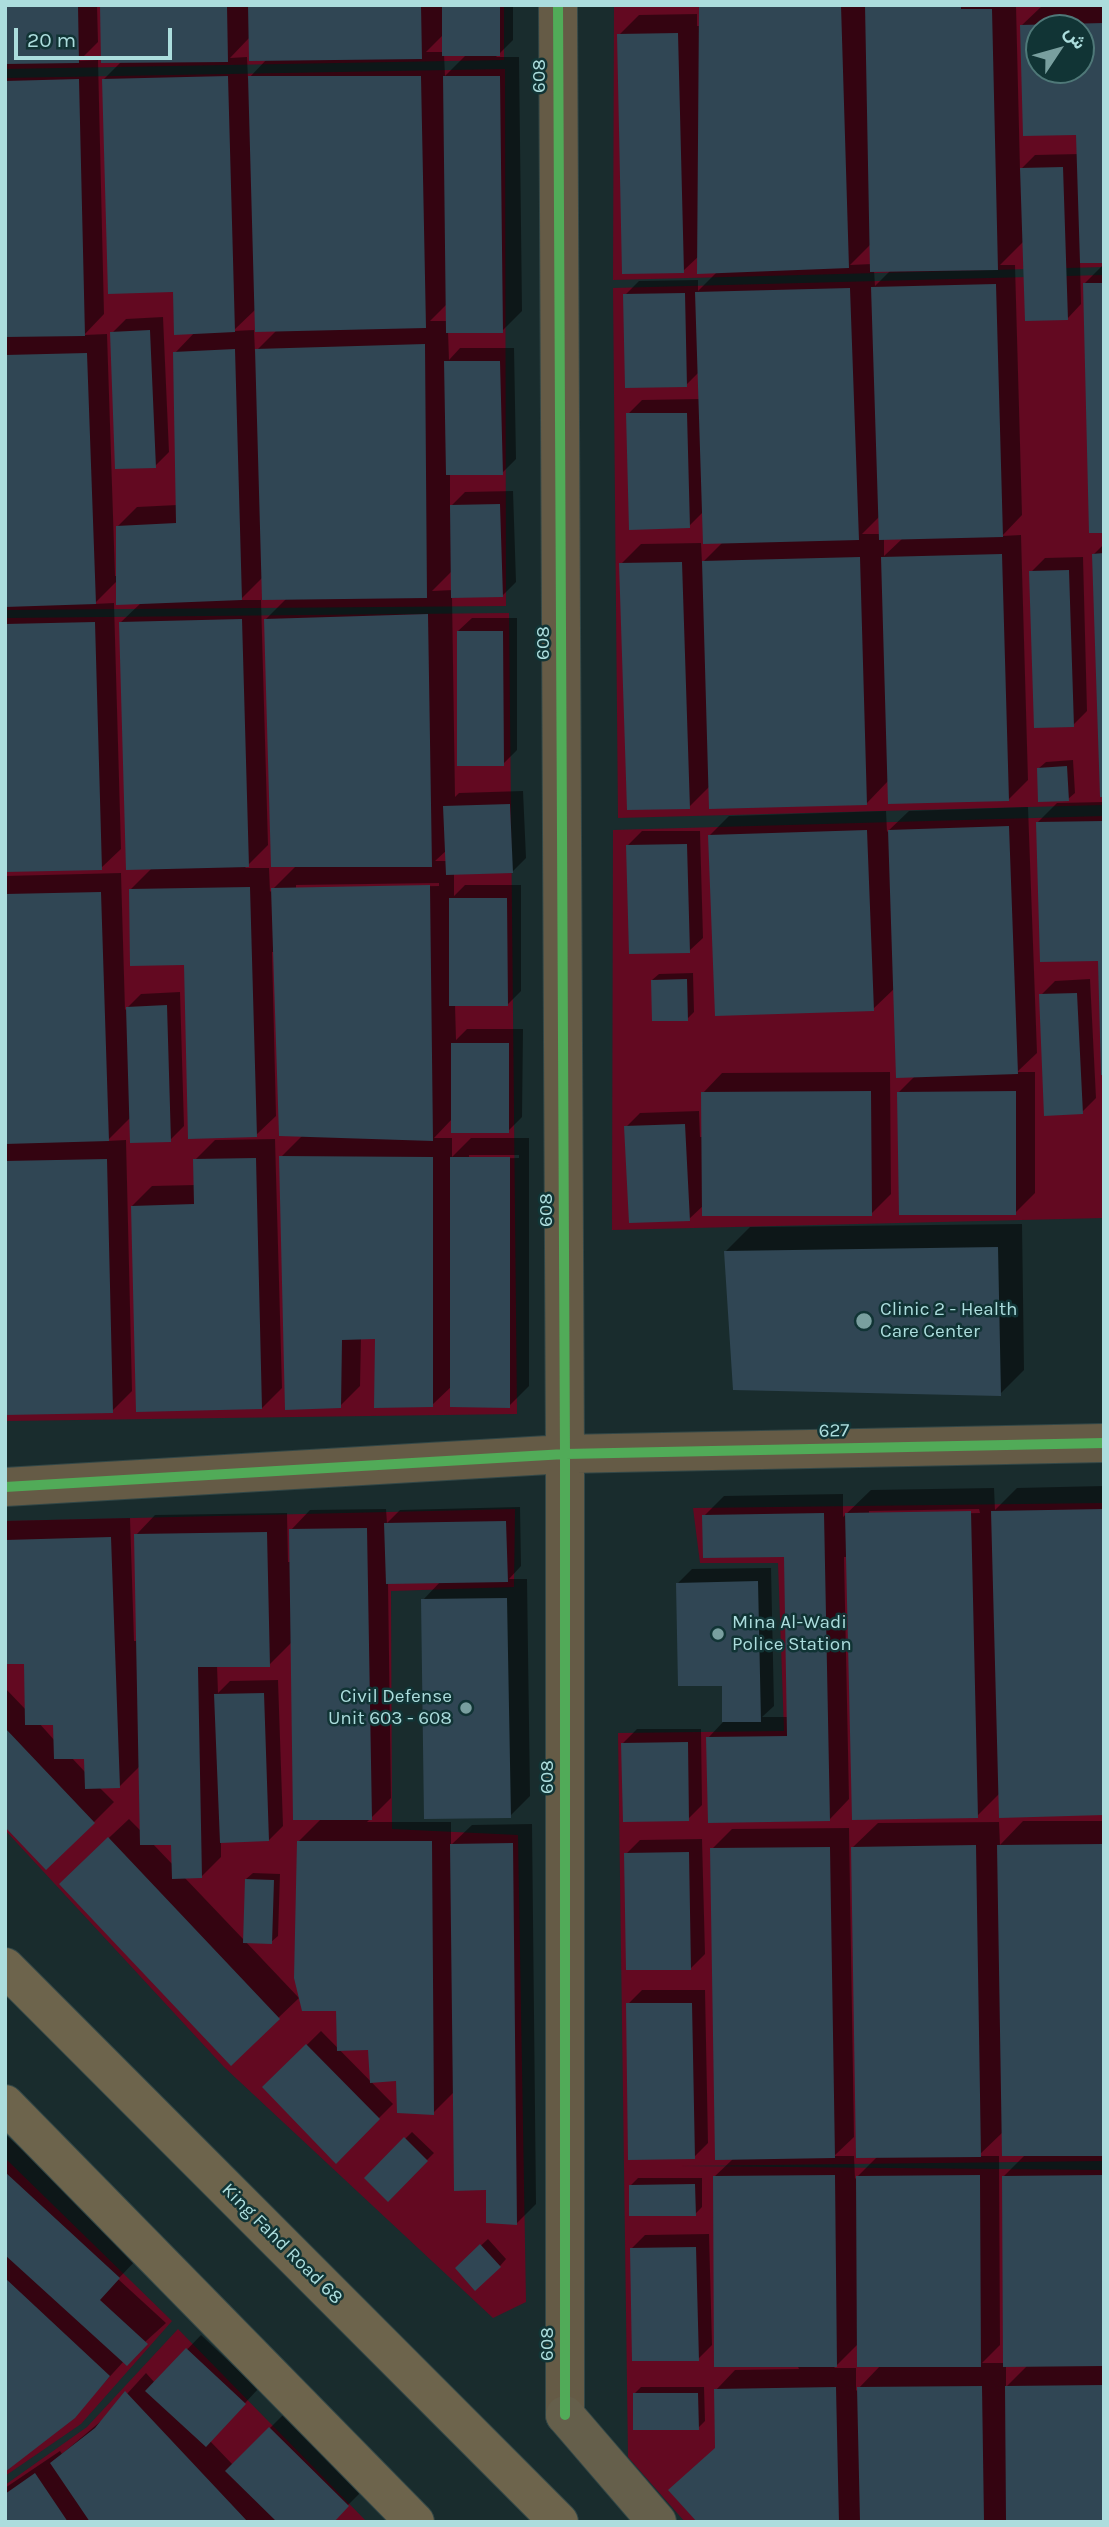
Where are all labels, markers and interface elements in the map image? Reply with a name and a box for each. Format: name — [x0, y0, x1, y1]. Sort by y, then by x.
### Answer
scale bar — [18, 14, 175, 58]
north arrow — [1025, 14, 1095, 84]
text: ش — [1060, 22, 1091, 54]
text: 20 m — [27, 28, 76, 52]
street label: 608 — [529, 59, 551, 93]
street label: 608 — [533, 626, 555, 660]
street label: 608 — [536, 1193, 558, 1227]
place label: Clinic 2 - Health Care Center — [880, 1299, 1018, 1343]
marker: Clinic 2 - Health Care Center — [854, 1311, 874, 1331]
street label: 627 — [818, 1419, 850, 1443]
place label: Mina Al-Wadi Police Station — [732, 1612, 852, 1656]
marker: Mina Al-Wadi Police Station — [710, 1626, 726, 1642]
place label: Civil Defense Unit 603 - 608 — [328, 1686, 452, 1730]
marker: Civil Defense Unit 603 - 608 — [458, 1700, 474, 1716]
street label: 608 — [537, 1760, 559, 1794]
street label: King Fahd Road 68 — [217, 2179, 347, 2309]
street label: 608 — [537, 2327, 559, 2361]

